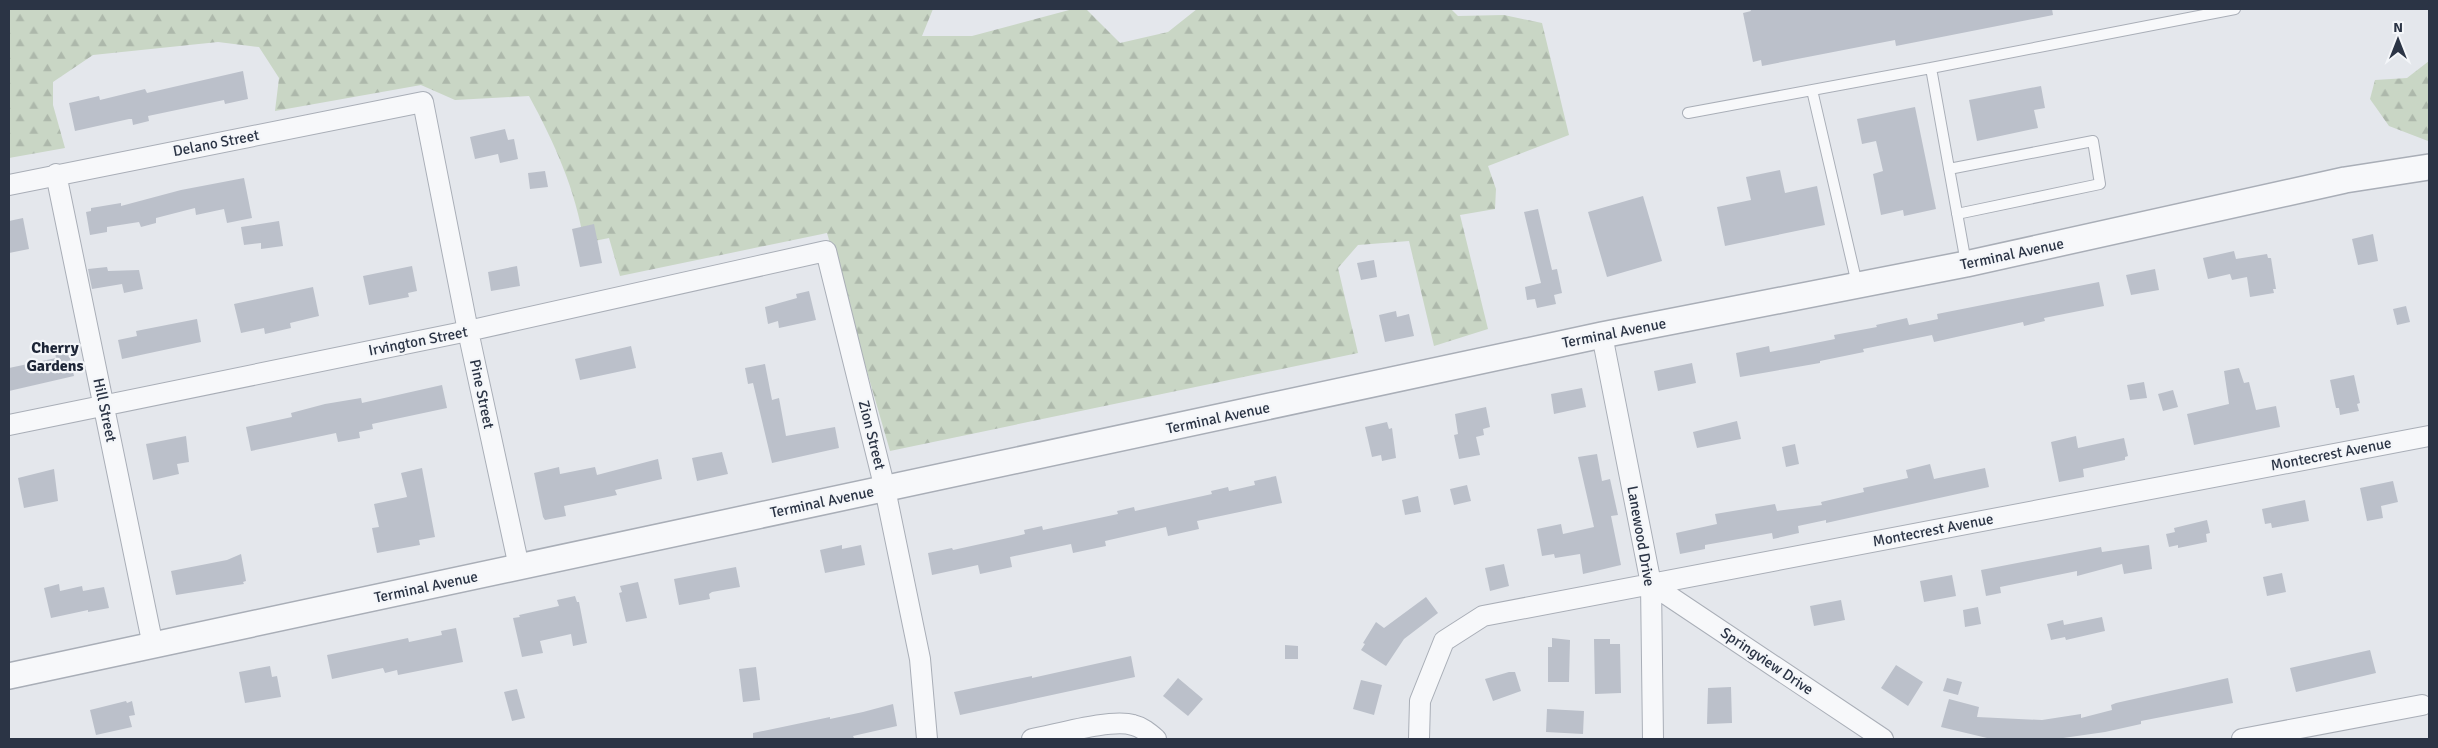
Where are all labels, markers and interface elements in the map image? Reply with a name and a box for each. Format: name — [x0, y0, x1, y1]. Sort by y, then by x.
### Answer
north arrow — [2373, 15, 2423, 65]
text: N — [2393, 19, 2403, 36]
street label: Delano Street — [171, 126, 261, 160]
street label: Terminal Avenue — [1958, 234, 2066, 274]
street label: Terminal Avenue — [1560, 314, 1668, 352]
street label: Irvington Street — [367, 323, 469, 359]
district label: Cherry Gardens — [26, 338, 84, 376]
street label: Pine Street — [466, 358, 498, 430]
street label: Hill Street — [89, 376, 121, 444]
street label: Zion Street — [855, 398, 889, 472]
street label: Terminal Avenue — [1164, 398, 1272, 438]
street label: Montecrest Avenue — [2269, 433, 2393, 475]
street label: Terminal Avenue — [768, 482, 876, 522]
street label: Lanewood Drive — [1623, 484, 1659, 588]
street label: Montecrest Avenue — [1871, 509, 1995, 551]
street label: Terminal Avenue — [372, 567, 480, 607]
street label: Springview Drive — [1717, 623, 1817, 699]

